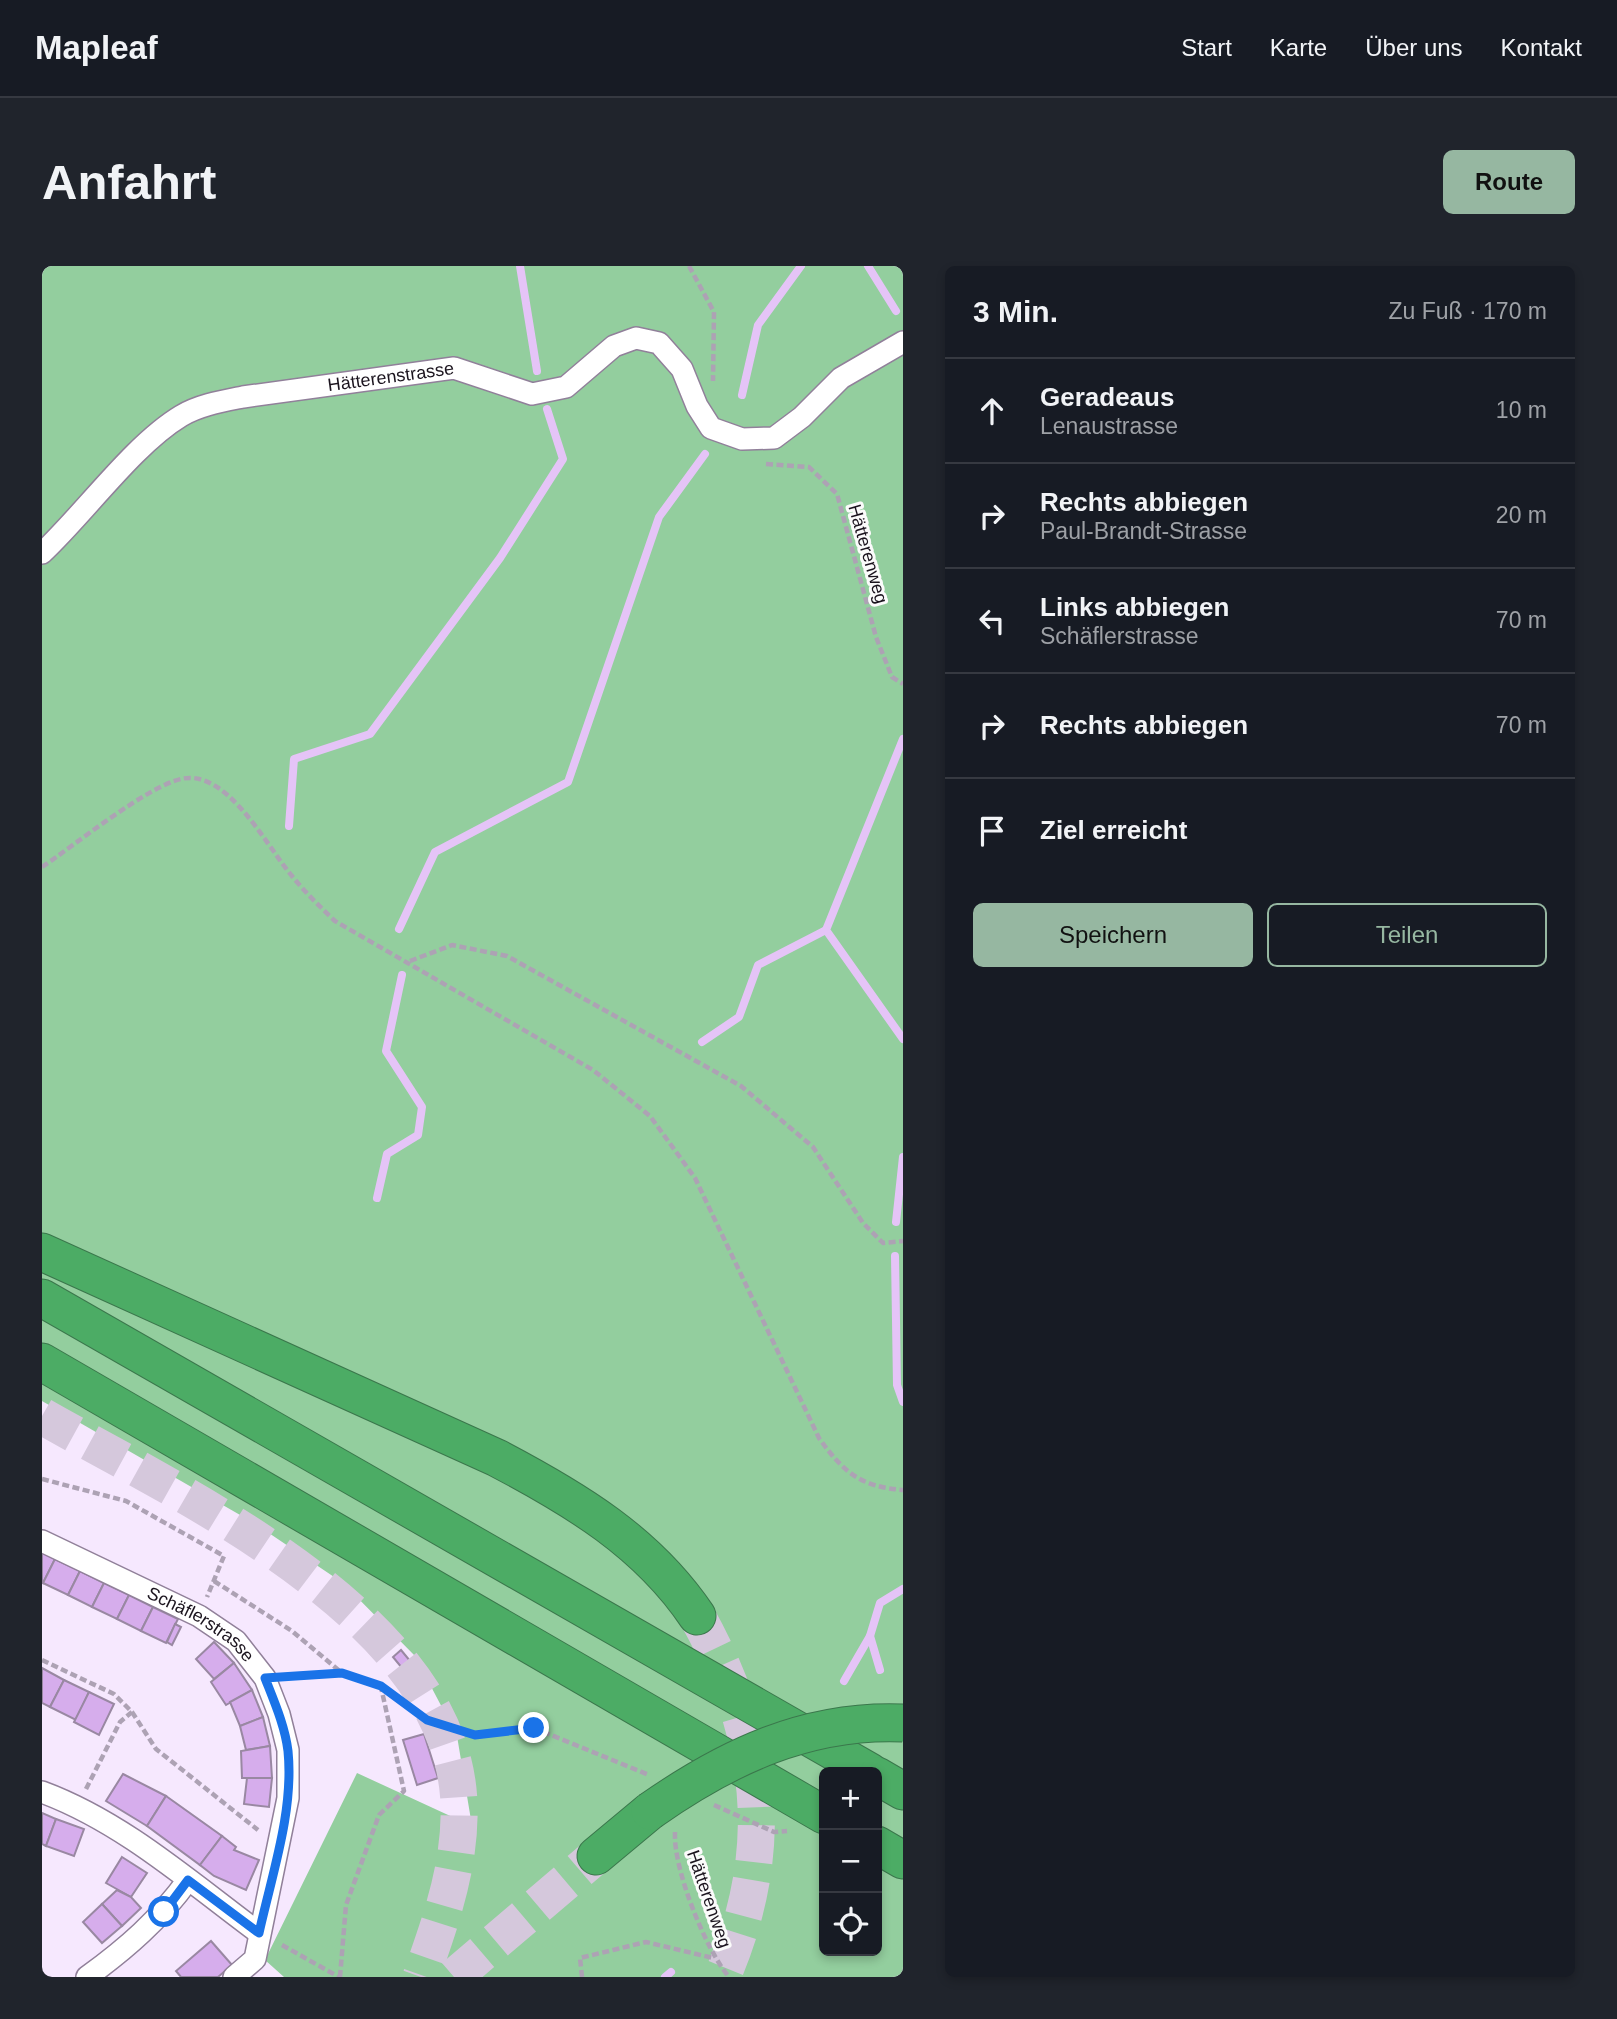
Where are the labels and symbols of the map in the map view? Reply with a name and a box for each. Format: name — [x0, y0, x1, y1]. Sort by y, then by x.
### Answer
street label: Hätterenstrasse — [326, 358, 455, 395]
street label: Hätterenweg — [844, 502, 892, 606]
street label: Schäflerstrasse — [144, 1583, 258, 1666]
route end — [518, 1712, 549, 1743]
street label: Hätterenweg — [683, 1847, 735, 1951]
route start — [148, 1896, 179, 1927]

